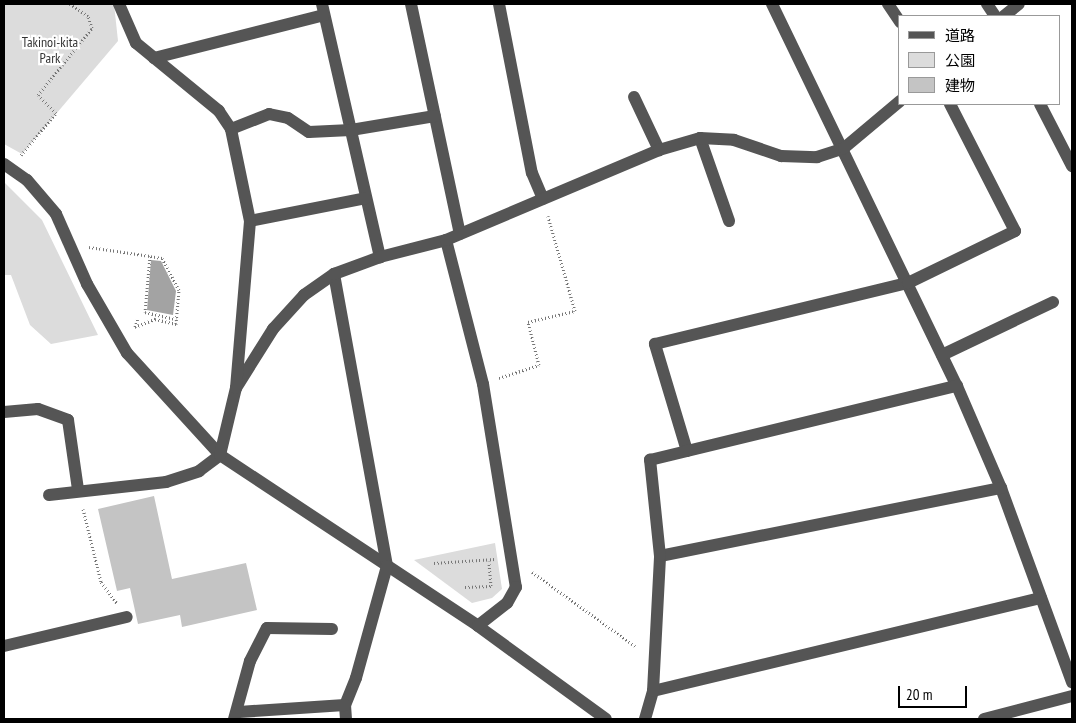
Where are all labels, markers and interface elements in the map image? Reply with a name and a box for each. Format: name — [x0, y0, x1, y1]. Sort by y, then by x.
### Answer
legend — [898, 15, 1061, 105]
text: 道路 — [945, 26, 975, 45]
park label: Takinoi-kita Park — [22, 34, 78, 66]
text: 公園 — [945, 51, 975, 70]
text: 建物 — [945, 76, 975, 95]
scale bar — [901, 676, 970, 708]
text: 20 m — [906, 685, 932, 704]

